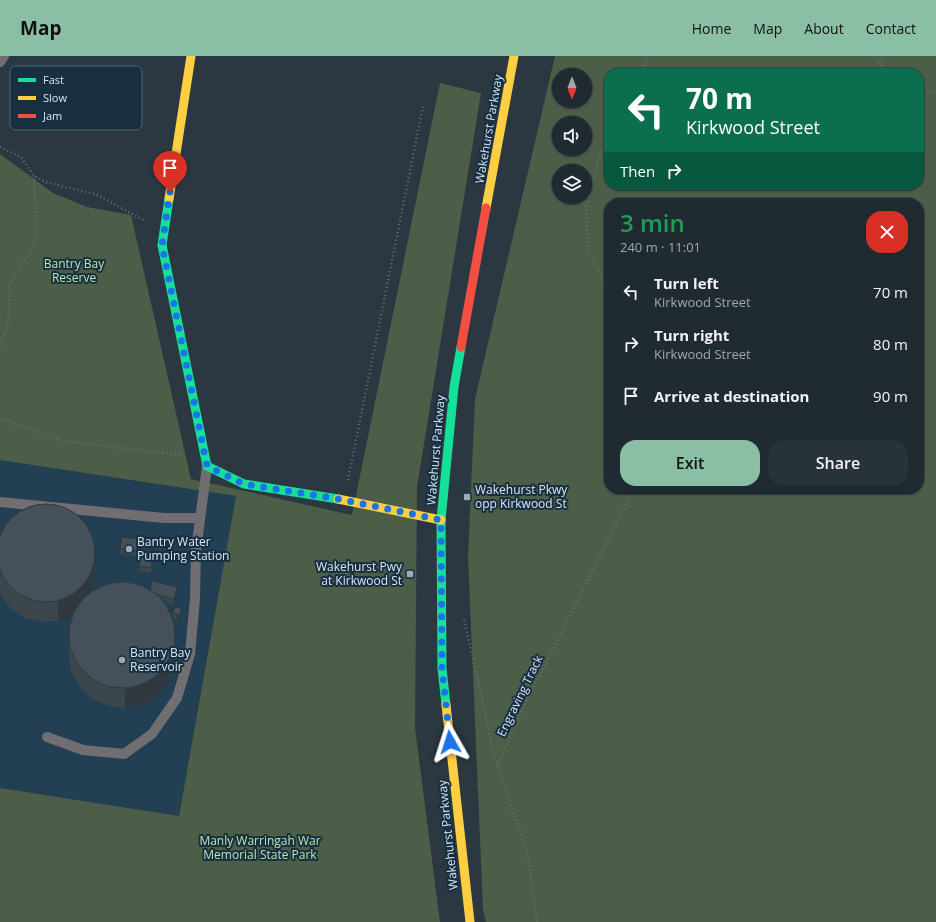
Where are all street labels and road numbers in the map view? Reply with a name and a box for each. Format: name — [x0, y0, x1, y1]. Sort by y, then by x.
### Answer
street label: Wakehurst Parkway — [471, 72, 507, 185]
street label: Wakehurst Parkway — [422, 393, 449, 506]
street label: Engraving Track — [493, 652, 547, 739]
street label: Wakehurst Parkway — [433, 778, 462, 891]

